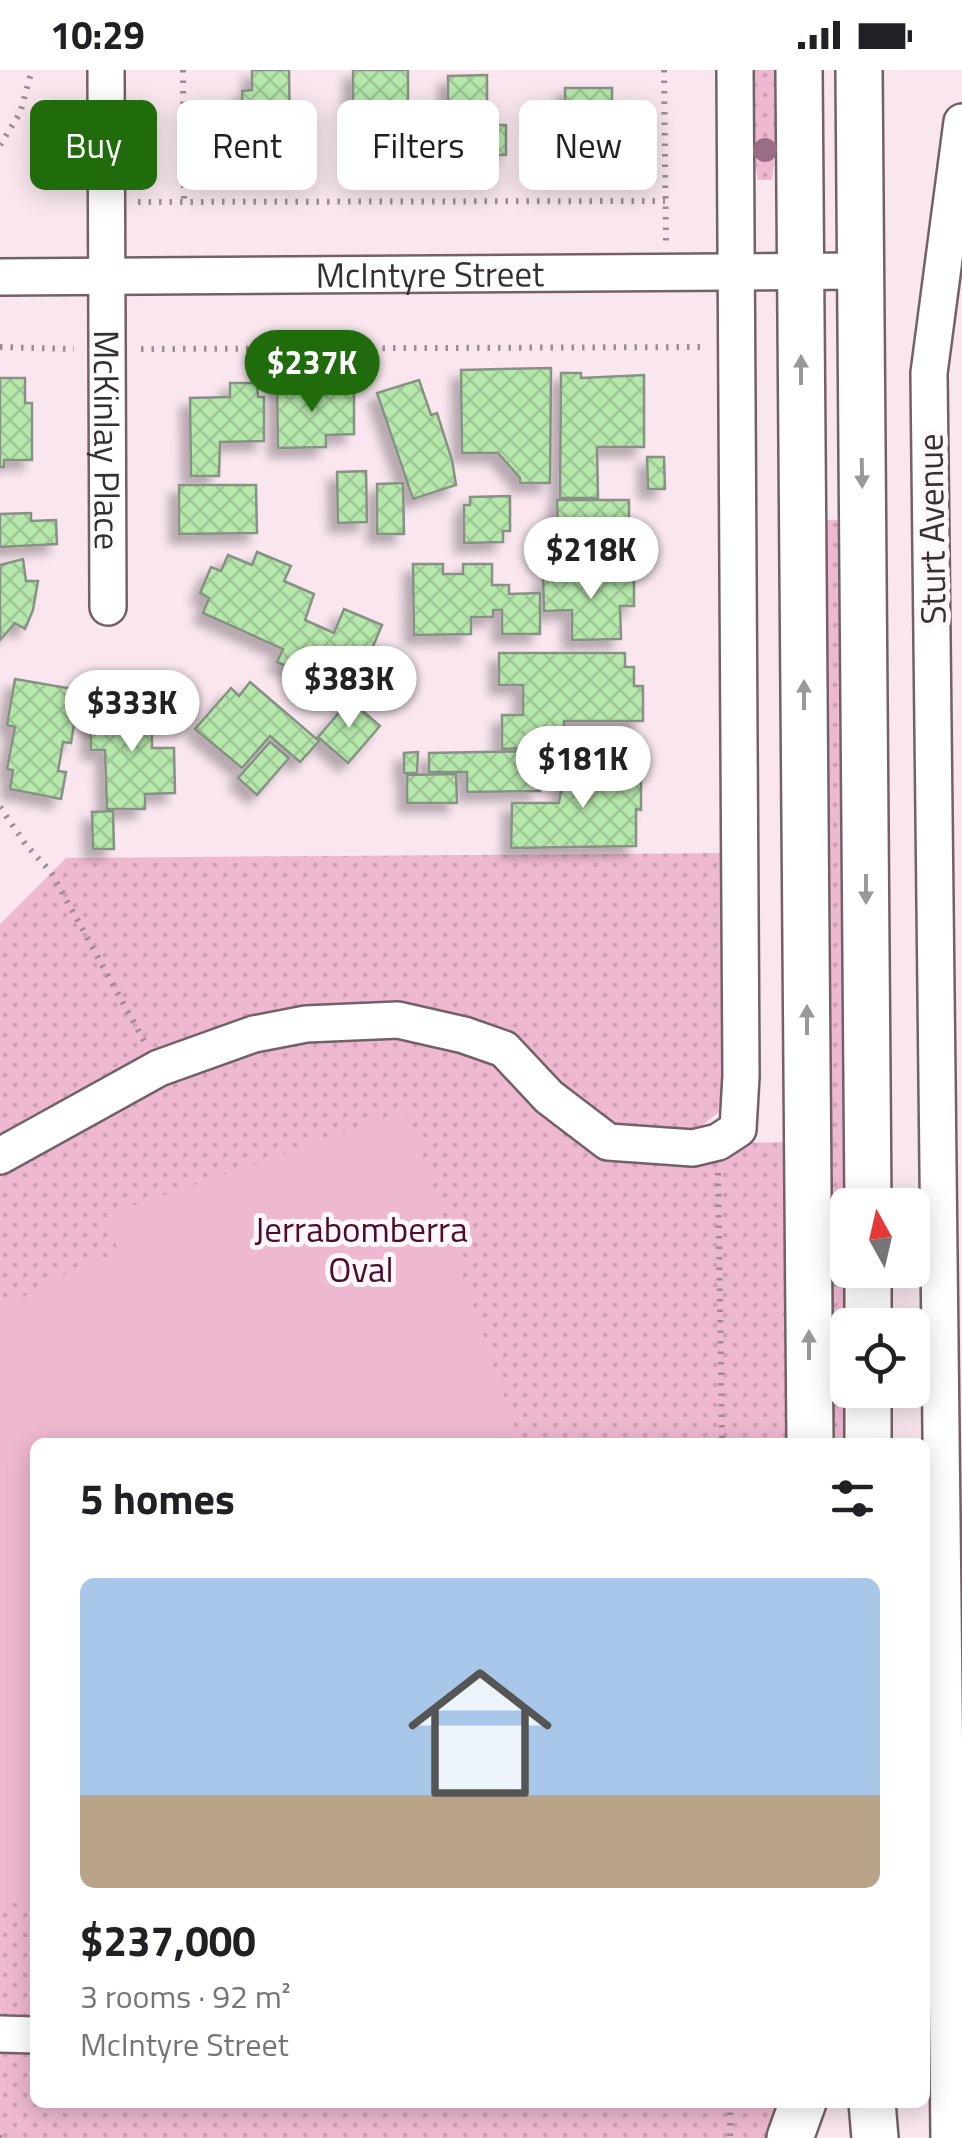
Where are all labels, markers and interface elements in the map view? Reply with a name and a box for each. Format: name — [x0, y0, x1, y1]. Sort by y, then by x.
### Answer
text: 10:29 — [50, 6, 145, 64]
chip: Buy — [30, 100, 157, 190]
chip: Rent — [177, 100, 317, 190]
chip: Filters — [337, 100, 499, 190]
chip: New — [519, 100, 657, 190]
street label: McIntyre Street — [316, 246, 544, 302]
street label: McKinlay Place — [80, 330, 135, 550]
pin: $237K — [242, 330, 382, 415]
text: $237K — [267, 338, 357, 386]
one-way arrow — [793, 354, 809, 386]
street label: Sturt Avenue — [902, 433, 960, 625]
one-way arrow — [855, 458, 871, 490]
pin: $218K — [521, 517, 661, 602]
text: $218K — [546, 525, 636, 573]
pin: $383K — [279, 646, 419, 731]
text: $383K — [304, 654, 394, 702]
pin: $333K — [62, 670, 202, 755]
text: $333K — [87, 678, 177, 726]
one-way arrow — [796, 679, 812, 711]
pin: $181K — [513, 726, 653, 811]
text: $181K — [538, 734, 628, 782]
one-way arrow — [858, 874, 874, 906]
one-way arrow — [798, 1004, 814, 1036]
north arrow — [830, 1188, 930, 1288]
map controls — [830, 1188, 930, 1408]
park label: Jerrabomberra Oval — [254, 1202, 468, 1296]
button: locate — [830, 1308, 930, 1408]
one-way arrow — [801, 1329, 817, 1361]
text: 5 homes — [80, 1466, 235, 1530]
icon: filters — [825, 1471, 880, 1526]
icon: home — [390, 1643, 570, 1823]
text: $237,000 — [80, 1908, 256, 1972]
text: 3 rooms · 92 m² — [80, 1972, 291, 2020]
text: McIntyre Street — [80, 2020, 289, 2068]

